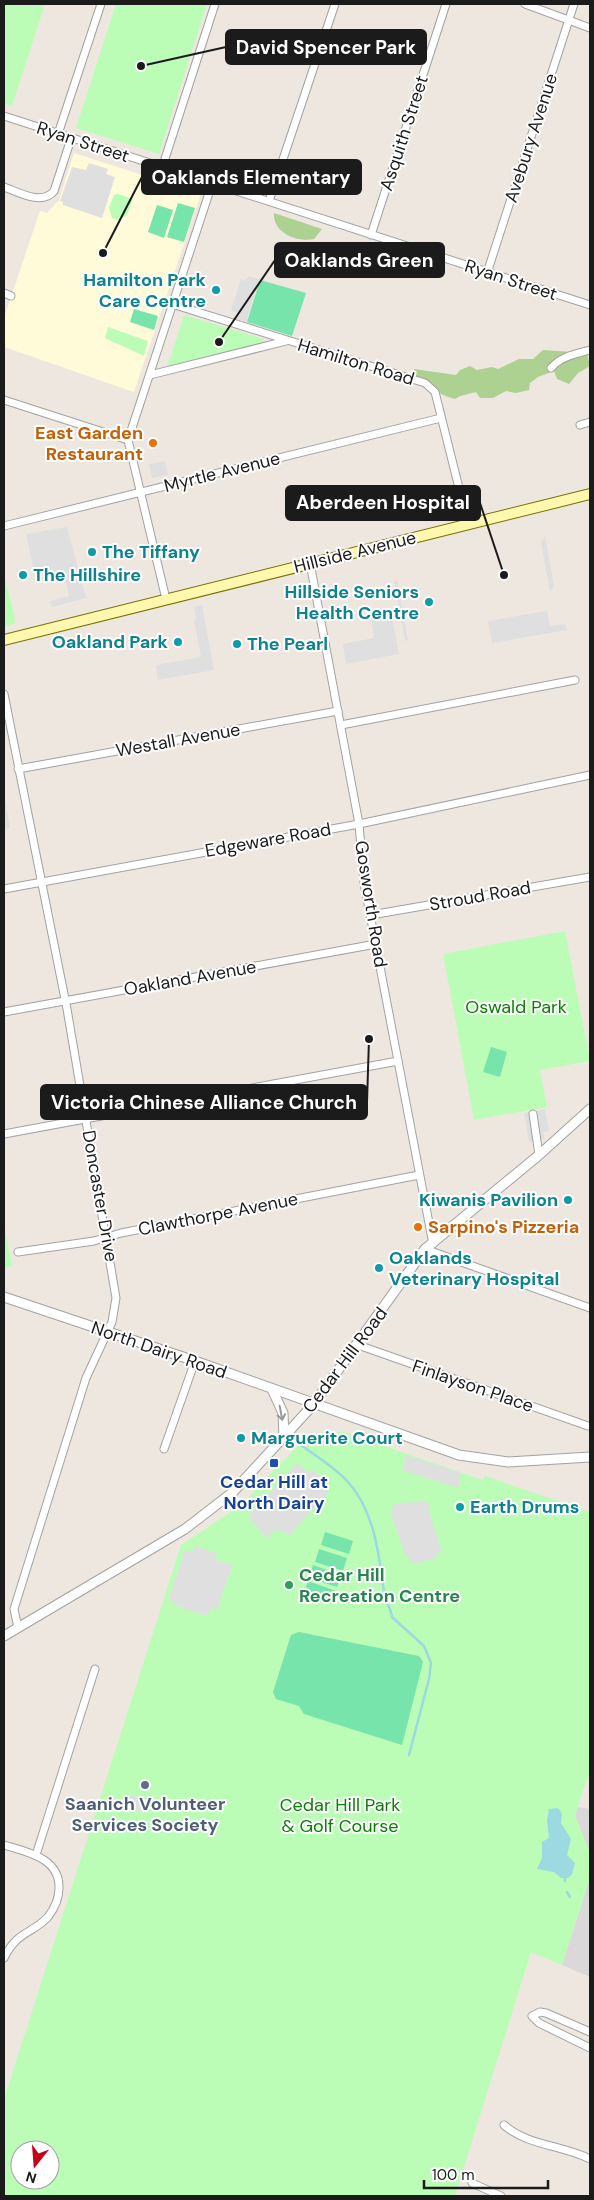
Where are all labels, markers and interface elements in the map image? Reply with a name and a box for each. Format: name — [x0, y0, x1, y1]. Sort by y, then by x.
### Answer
callout: David Spencer Park — [226, 30, 426, 64]
text: David Spencer Park — [236, 35, 416, 60]
street label: Avebury Avenue — [499, 70, 563, 206]
street label: Asquith Street — [374, 72, 434, 194]
street label: Ryan Street — [34, 116, 132, 168]
callout: Oaklands Elementary — [142, 160, 361, 194]
text: Oaklands Elementary — [151, 165, 351, 190]
callout: Oaklands Green — [275, 243, 444, 277]
text: Oaklands Green — [285, 248, 433, 273]
street label: Ryan Street — [462, 254, 560, 306]
place label: Hamilton Park Care Centre — [83, 268, 207, 313]
marker: Hamilton Park Care Centre — [210, 284, 222, 296]
street label: Hamilton Road — [295, 333, 417, 391]
place label: East Garden Restaurant — [35, 421, 143, 466]
marker: East Garden Restaurant — [147, 437, 159, 449]
street label: Myrtle Avenue — [161, 446, 283, 498]
callout: Aberdeen Hospital — [286, 486, 480, 520]
text: Aberdeen Hospital — [296, 490, 470, 515]
street label: Hillside Avenue — [291, 525, 419, 579]
place label: The Tiffany — [102, 540, 200, 564]
marker: The Tiffany — [86, 546, 98, 558]
place label: The Hillshire — [33, 563, 141, 587]
marker: The Hillshire — [17, 569, 29, 581]
place label: Hillside Seniors Health Centre — [285, 580, 419, 625]
marker: Hillside Seniors Health Centre — [423, 596, 435, 608]
place label: Oakland Park — [52, 630, 169, 654]
place label: The Pearl — [247, 632, 328, 656]
marker: Oakland Park — [172, 636, 184, 648]
marker: The Pearl — [231, 638, 243, 650]
street label: Westall Avenue — [114, 717, 242, 763]
street label: Edgeware Road — [203, 817, 333, 863]
street label: Gosworth Road — [349, 839, 393, 969]
street label: Stroud Road — [427, 875, 533, 917]
street label: Oakland Avenue — [122, 955, 258, 1001]
park label: Oswald Park — [465, 995, 567, 1019]
callout: Victoria Chinese Alliance Church — [41, 1085, 367, 1119]
text: Victoria Chinese Alliance Church — [51, 1090, 357, 1115]
street label: Doncaster Drive — [77, 1128, 123, 1264]
street label: Clawthorpe Avenue — [136, 1187, 300, 1241]
place label: Kiwanis Pavilion — [419, 1188, 558, 1212]
marker: Kiwanis Pavilion — [562, 1194, 574, 1206]
place label: Sarpino's Pizzeria — [428, 1215, 579, 1239]
marker: Sarpino's Pizzeria — [412, 1221, 424, 1233]
place label: Oaklands Veterinary Hospital — [389, 1246, 559, 1291]
marker: Oaklands Veterinary Hospital — [373, 1262, 385, 1274]
street label: Cedar Hill Road — [297, 1302, 393, 1418]
street label: North Dairy Road — [88, 1316, 230, 1384]
street label: Finlayson Place — [409, 1354, 537, 1418]
one-way arrow — [277, 1404, 287, 1420]
place label: Marguerite Court — [251, 1426, 403, 1450]
marker: Marguerite Court — [235, 1432, 247, 1444]
marker: Cedar Hill at North Dairy — [268, 1457, 280, 1469]
place label: Cedar Hill at North Dairy — [220, 1470, 328, 1515]
place label: Earth Drums — [470, 1495, 579, 1519]
marker: Earth Drums — [454, 1501, 466, 1513]
place label: Cedar Hill Recreation Centre — [299, 1563, 460, 1608]
marker: Cedar Hill Recreation Centre — [283, 1579, 295, 1591]
marker: Saanich Volunteer Services Society — [139, 1779, 151, 1791]
place label: Saanich Volunteer Services Society — [65, 1792, 225, 1837]
park label: Cedar Hill Park & Golf Course — [280, 1793, 400, 1838]
north arrow — [10, 2140, 60, 2190]
scale bar — [424, 2158, 548, 2190]
text: 100 m — [432, 2165, 475, 2185]
text: N — [24, 2167, 39, 2188]

